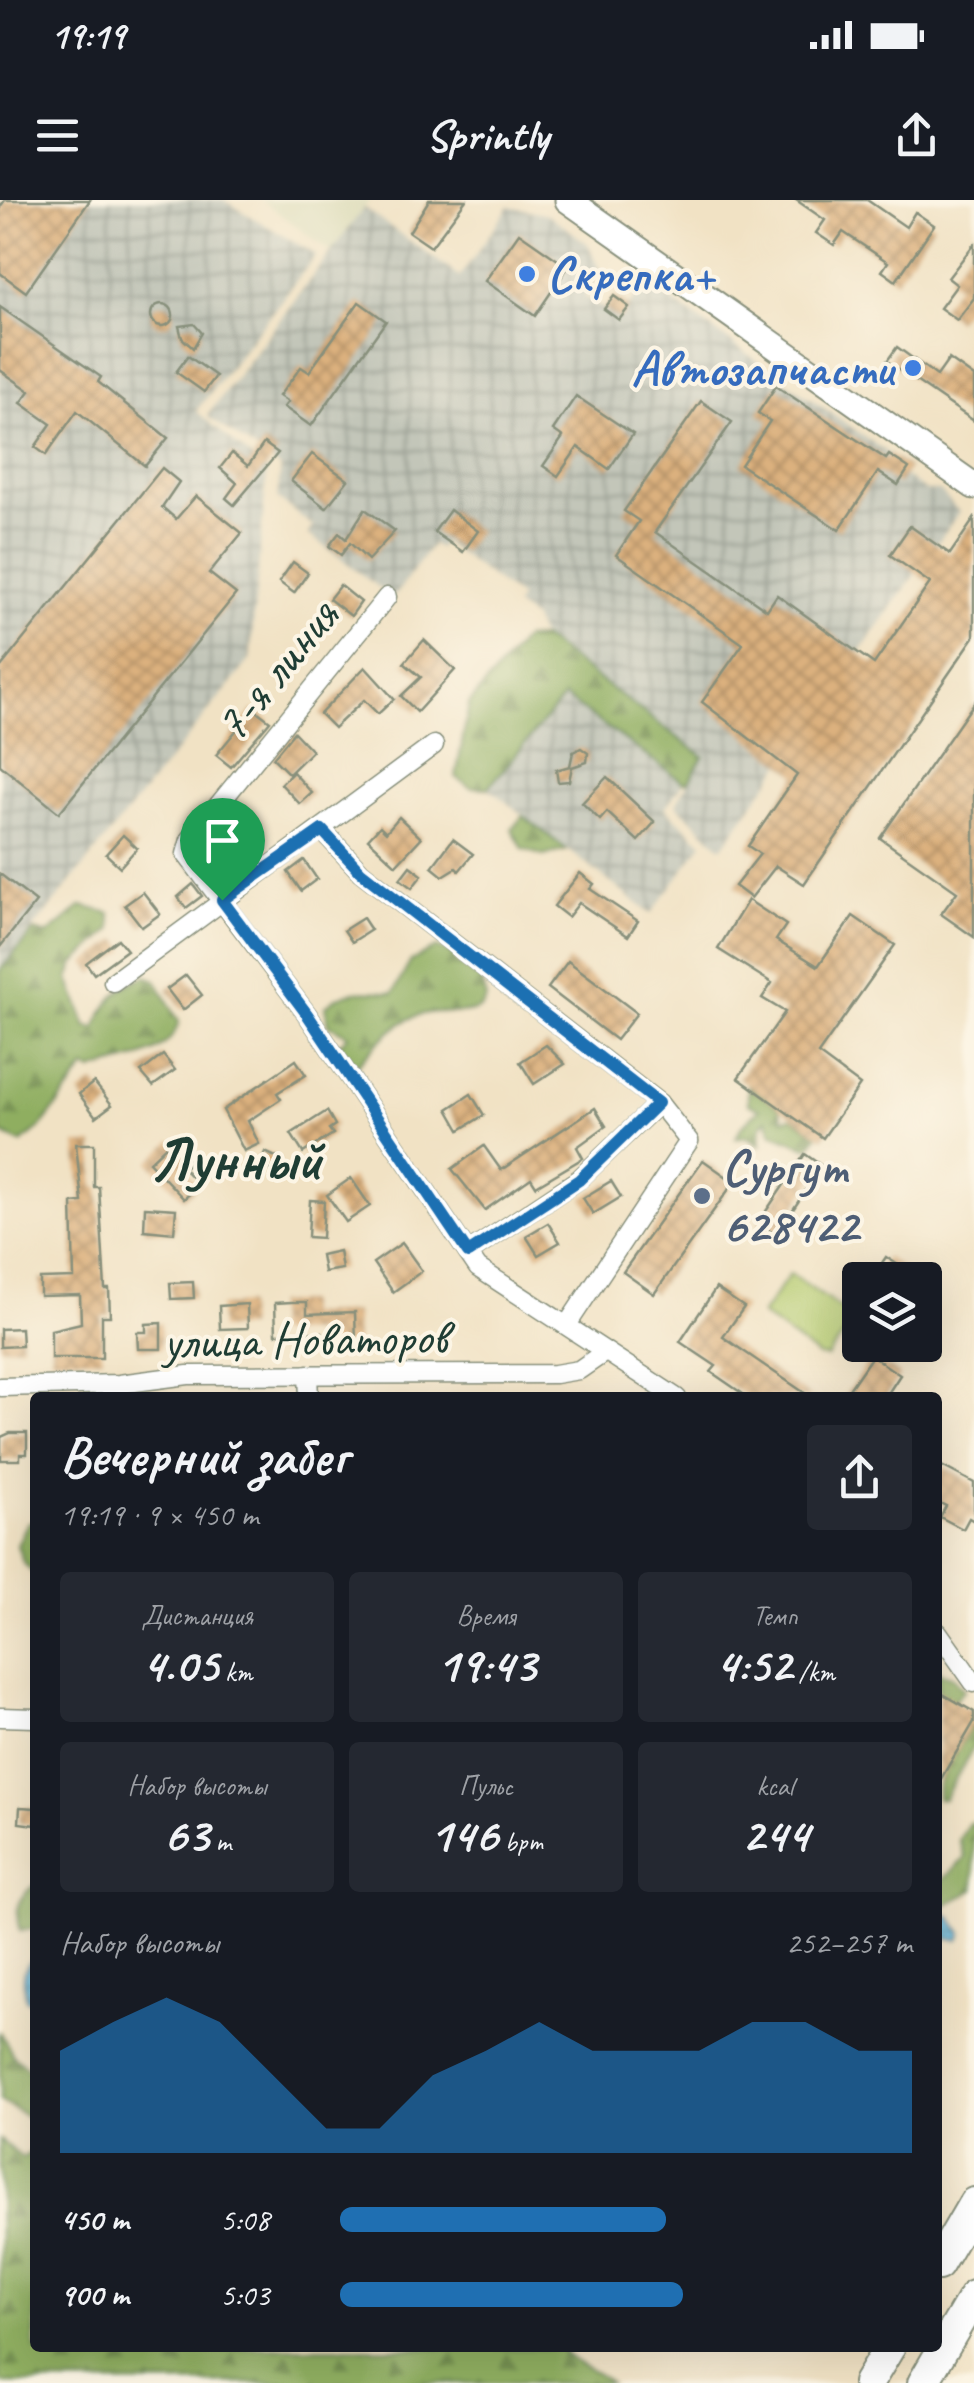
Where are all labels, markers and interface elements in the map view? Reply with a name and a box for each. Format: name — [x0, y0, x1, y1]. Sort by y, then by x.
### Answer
text: 19:19 — [50, 12, 125, 59]
text: Sprintly — [425, 107, 549, 164]
icon: menu — [30, 108, 85, 163]
icon: share — [889, 108, 944, 163]
place label: Скрепка+ — [547, 243, 717, 306]
marker: Скрепка+ — [516, 263, 538, 285]
place label: Автозапчасти — [631, 337, 896, 400]
marker: Автозапчасти — [902, 357, 924, 379]
street label: 7-я линия — [200, 585, 354, 754]
pin — [180, 798, 265, 901]
icon: arrive — [195, 813, 250, 868]
district label: Лунный — [150, 1121, 325, 1197]
place label: Сургут 628422 — [722, 1136, 863, 1257]
marker: Сургут 628422 — [691, 1185, 713, 1207]
map controls — [842, 1262, 942, 1362]
button: layers — [842, 1262, 942, 1362]
street label: улица Новаторов — [159, 1305, 457, 1373]
text: Вечерний забег — [60, 1421, 348, 1491]
button: share — [807, 1425, 912, 1530]
text: 19:19 · 9 × 450 m — [60, 1494, 258, 1535]
text: Дистанция — [141, 1598, 253, 1633]
text: Время — [456, 1598, 516, 1633]
text: Темп — [752, 1598, 798, 1633]
text: 4.05 — [142, 1633, 218, 1696]
text: 19:43 — [436, 1633, 536, 1696]
text: 4:52 — [715, 1633, 792, 1696]
text: km — [218, 1654, 252, 1689]
text: /km — [792, 1654, 835, 1689]
text: Набор высоты — [128, 1768, 266, 1803]
text: Пульс — [459, 1768, 513, 1803]
text: kcal — [756, 1768, 794, 1803]
text: 63 — [163, 1803, 209, 1866]
text: 146 — [429, 1803, 498, 1866]
text: 244 — [741, 1803, 809, 1866]
text: m — [209, 1824, 231, 1859]
text: bpm — [498, 1824, 543, 1859]
text: Набор высоты — [60, 1922, 219, 1963]
text: 252–257 m — [786, 1922, 912, 1963]
text: 450 m — [60, 2199, 129, 2240]
text: 5:08 — [220, 2199, 270, 2240]
text: 900 m — [60, 2274, 129, 2315]
text: 5:03 — [220, 2274, 270, 2315]

